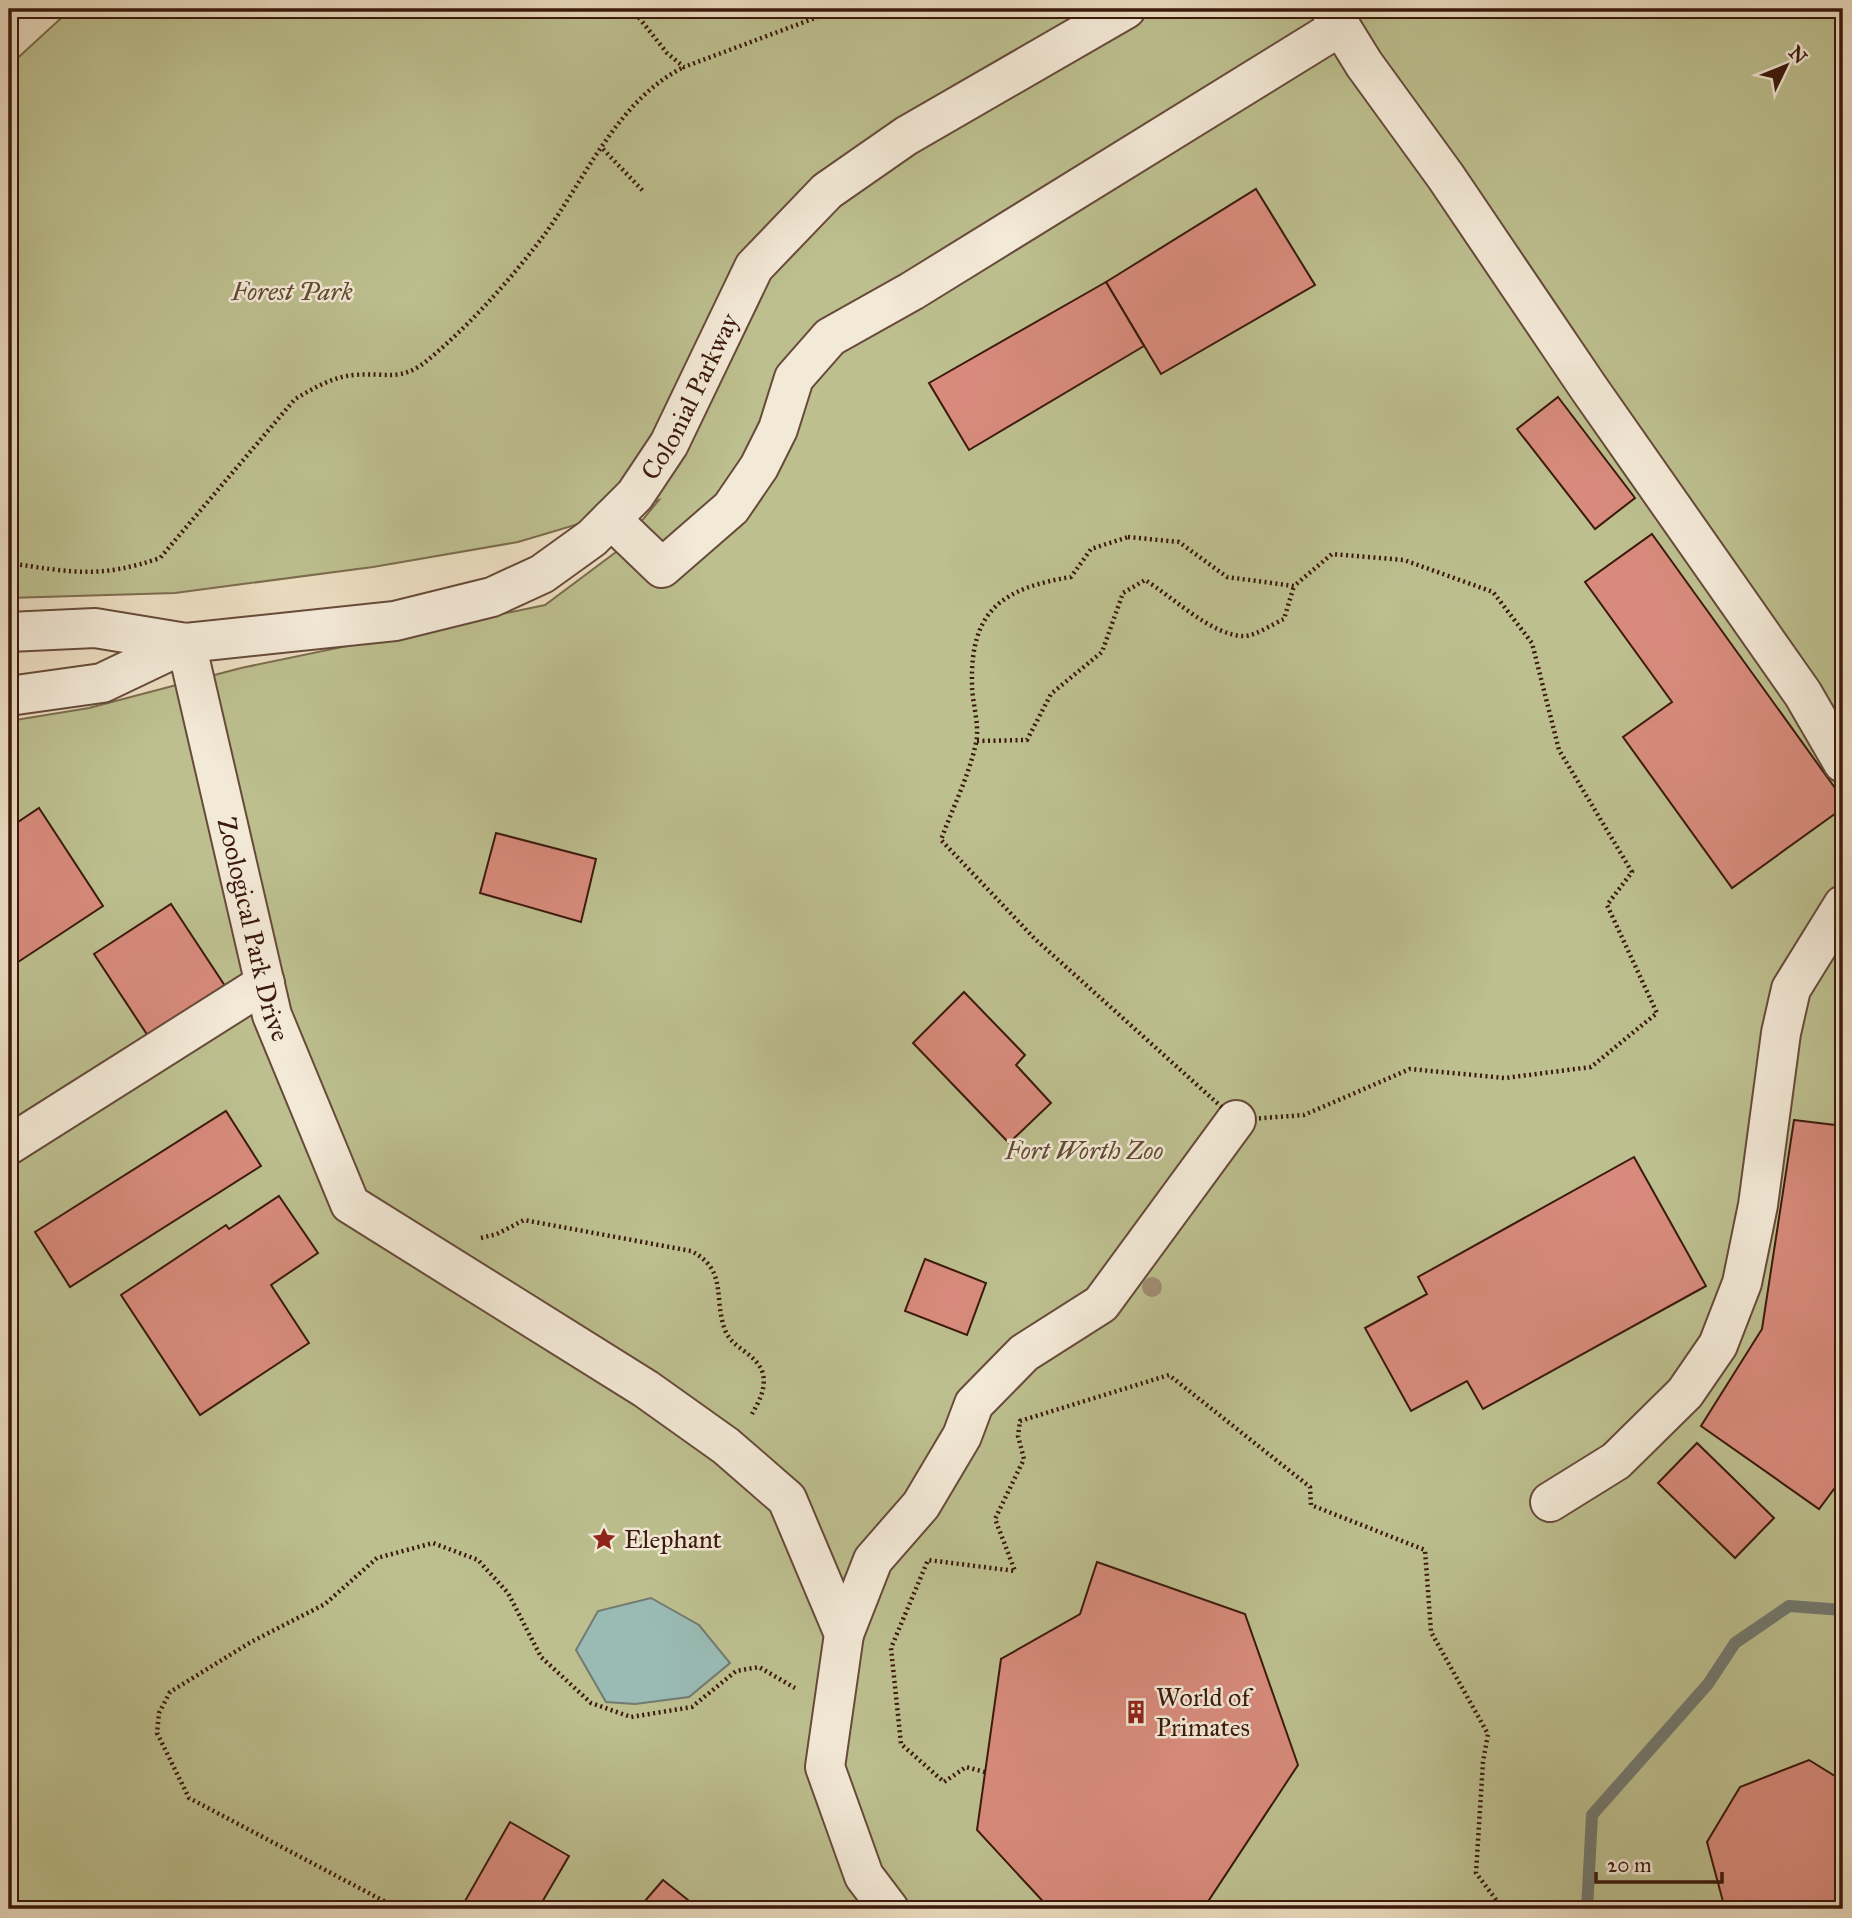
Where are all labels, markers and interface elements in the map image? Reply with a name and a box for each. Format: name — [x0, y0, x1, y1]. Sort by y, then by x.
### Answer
north arrow — [1750, 32, 1820, 102]
text: N — [1784, 41, 1812, 68]
park label: Forest Park — [230, 275, 353, 307]
street label: Colonial Parkway — [634, 307, 746, 486]
street label: Zoological Park Drive — [211, 814, 297, 1046]
park label: Fort Worth Zoo — [1004, 1134, 1163, 1166]
place label: Elephant — [624, 1523, 722, 1555]
place icon: Elephant — [590, 1525, 618, 1553]
place label: World of Primates — [1156, 1681, 1254, 1743]
building icon: World of Primates — [1122, 1698, 1150, 1726]
scale bar — [1596, 1841, 1722, 1885]
text: 20 m — [1607, 1852, 1652, 1878]

